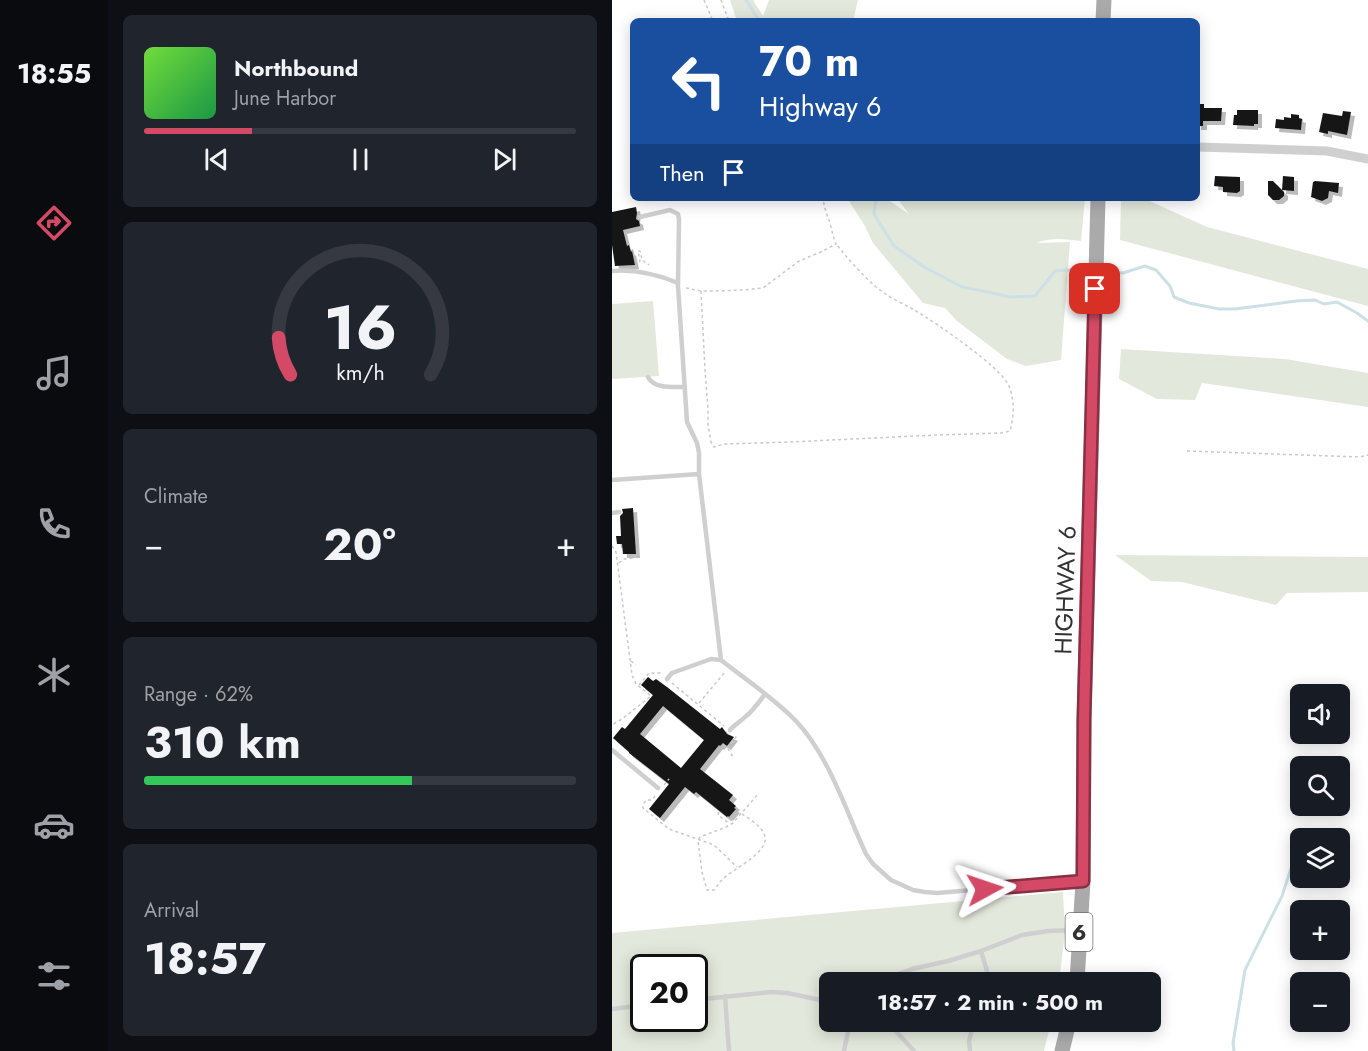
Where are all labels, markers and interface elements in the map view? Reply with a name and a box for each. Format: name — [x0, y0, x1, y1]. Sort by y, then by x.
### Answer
text: 70 m — [759, 31, 859, 92]
icon: left — [660, 42, 738, 120]
text: Northbound — [234, 52, 358, 84]
text: 18:55 — [17, 54, 91, 93]
text: June Harbor — [234, 84, 336, 113]
text: Highway 6 — [759, 87, 882, 126]
icon: previous — [200, 143, 233, 176]
icon: pause — [344, 143, 377, 176]
icon: next — [488, 143, 521, 176]
icon: arrive — [717, 156, 750, 189]
text: Then — [660, 157, 705, 189]
icon: directions — [33, 202, 75, 244]
pin — [1069, 263, 1120, 314]
icon: arrive — [1078, 272, 1111, 305]
text: 16 — [323, 282, 397, 372]
icon: music — [33, 352, 75, 394]
text: km/h — [336, 358, 384, 389]
text: Climate — [144, 482, 208, 511]
icon: phone — [33, 503, 75, 545]
text: 20° — [323, 512, 396, 577]
text: − — [144, 521, 163, 568]
text: + — [556, 521, 576, 568]
street label: HIGHWAY 6 — [1045, 525, 1085, 655]
icon: climate — [33, 654, 75, 696]
text: Range · 62% — [144, 680, 253, 709]
map controls — [1290, 684, 1350, 1032]
button: sound — [1290, 684, 1350, 744]
text: 310 km — [144, 710, 301, 775]
button: search — [1290, 756, 1350, 816]
icon: car — [33, 804, 75, 846]
button: layers — [1290, 828, 1350, 888]
position arrow — [953, 857, 1017, 921]
text: Arrival — [144, 896, 199, 925]
button: + — [1290, 900, 1350, 960]
road number: 6 — [1066, 913, 1092, 951]
text: 18:57 — [144, 926, 266, 991]
speed limit sign: 20 — [630, 954, 708, 1032]
icon: filters — [33, 955, 75, 997]
button: − — [1290, 972, 1350, 1032]
text: 18:57 · 2 min · 500 m — [877, 986, 1103, 1018]

